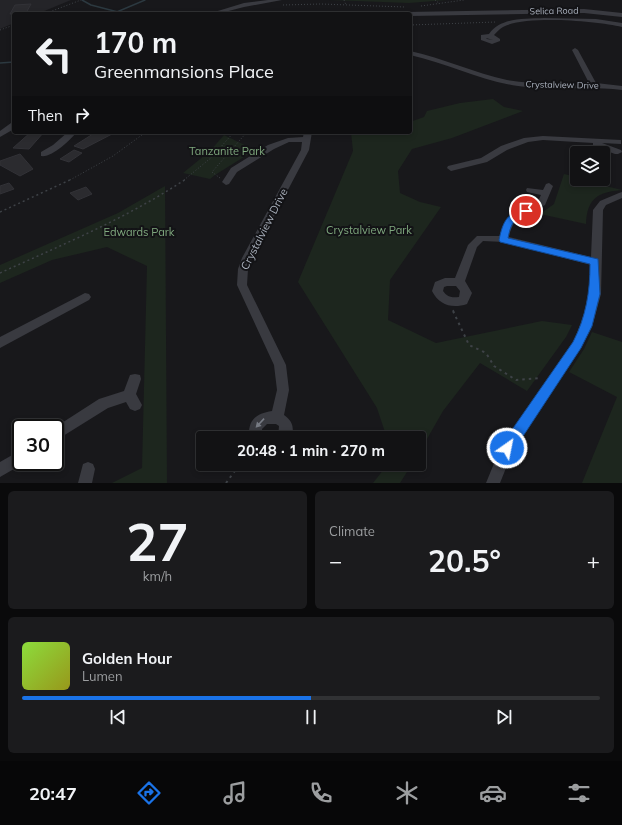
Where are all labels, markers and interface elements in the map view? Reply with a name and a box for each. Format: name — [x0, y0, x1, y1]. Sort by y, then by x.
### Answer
street label: Selica Road — [529, 5, 579, 16]
text: 170 m — [94, 25, 177, 60]
icon: left — [28, 28, 80, 80]
text: Greenmansions Place — [94, 60, 274, 83]
street label: Crystalview Drive — [525, 78, 599, 92]
icon: right — [71, 104, 93, 126]
text: Then — [28, 106, 63, 125]
park label: Tanzanite Park — [189, 144, 265, 158]
map controls — [570, 146, 610, 186]
button: layers — [570, 146, 610, 186]
street label: Crystalview Drive — [237, 186, 291, 272]
pin — [509, 194, 543, 228]
icon: arrive — [515, 200, 537, 222]
park label: Crystalview Park — [326, 223, 412, 237]
park label: Edwards Park — [103, 225, 175, 239]
one-way arrow — [255, 418, 265, 428]
speed limit sign: 30 — [12, 419, 64, 471]
position arrow — [486, 427, 528, 469]
text: 20:48 · 1 min · 270 m — [237, 441, 385, 460]
text: 27 — [126, 509, 189, 574]
text: Climate — [329, 523, 375, 539]
text: 20.5° — [428, 542, 501, 580]
text: − — [329, 547, 342, 575]
text: + — [587, 547, 600, 575]
text: km/h — [143, 568, 172, 584]
text: Golden Hour — [82, 649, 172, 668]
text: Lumen — [82, 668, 123, 684]
icon: previous — [107, 706, 129, 728]
icon: pause — [300, 706, 322, 728]
icon: next — [493, 706, 515, 728]
icon: directions — [135, 779, 163, 807]
icon: music — [221, 779, 249, 807]
icon: phone — [307, 779, 335, 807]
icon: climate — [393, 779, 421, 807]
icon: car — [479, 779, 507, 807]
icon: filters — [565, 779, 593, 807]
text: 20:47 — [29, 782, 77, 805]

